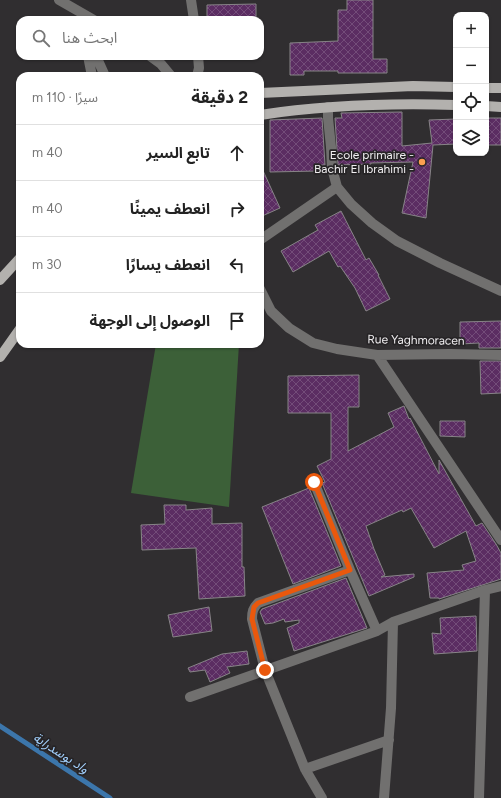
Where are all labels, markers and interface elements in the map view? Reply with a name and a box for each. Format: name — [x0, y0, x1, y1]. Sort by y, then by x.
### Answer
map controls — [453, 12, 489, 156]
button: + — [453, 12, 489, 48]
search box — [16, 16, 264, 60]
icon: search — [30, 27, 52, 49]
text: ابحث هنا — [62, 29, 117, 47]
button: − — [453, 48, 489, 84]
button: locate — [453, 84, 489, 120]
text: 2 دقيقة — [191, 87, 248, 107]
text: سيرًا · 110 m — [32, 90, 98, 105]
button: layers — [453, 120, 489, 156]
icon: ahead — [226, 142, 248, 164]
text: تابع السير — [146, 144, 210, 162]
text: 40 m — [32, 145, 63, 160]
place label: Ecole primaire - Bachir El Ibrahimi - — [314, 148, 414, 176]
marker: Ecole primaire - Bachir El Ibrahimi - — [417, 157, 427, 167]
icon: right — [226, 198, 248, 220]
text: انعطف يمينًا — [130, 200, 210, 218]
text: 40 m — [32, 201, 63, 216]
icon: left — [226, 254, 248, 276]
text: انعطف يسارًا — [126, 256, 210, 274]
text: 30 m — [32, 257, 62, 272]
icon: arrive — [226, 310, 248, 332]
text: الوصول إلى الوجهة — [90, 312, 210, 330]
street label: Rue Yaghmoracen — [367, 332, 465, 348]
route start — [305, 473, 323, 491]
route end — [256, 661, 274, 679]
water label: واد بوسدراية — [31, 730, 92, 777]

